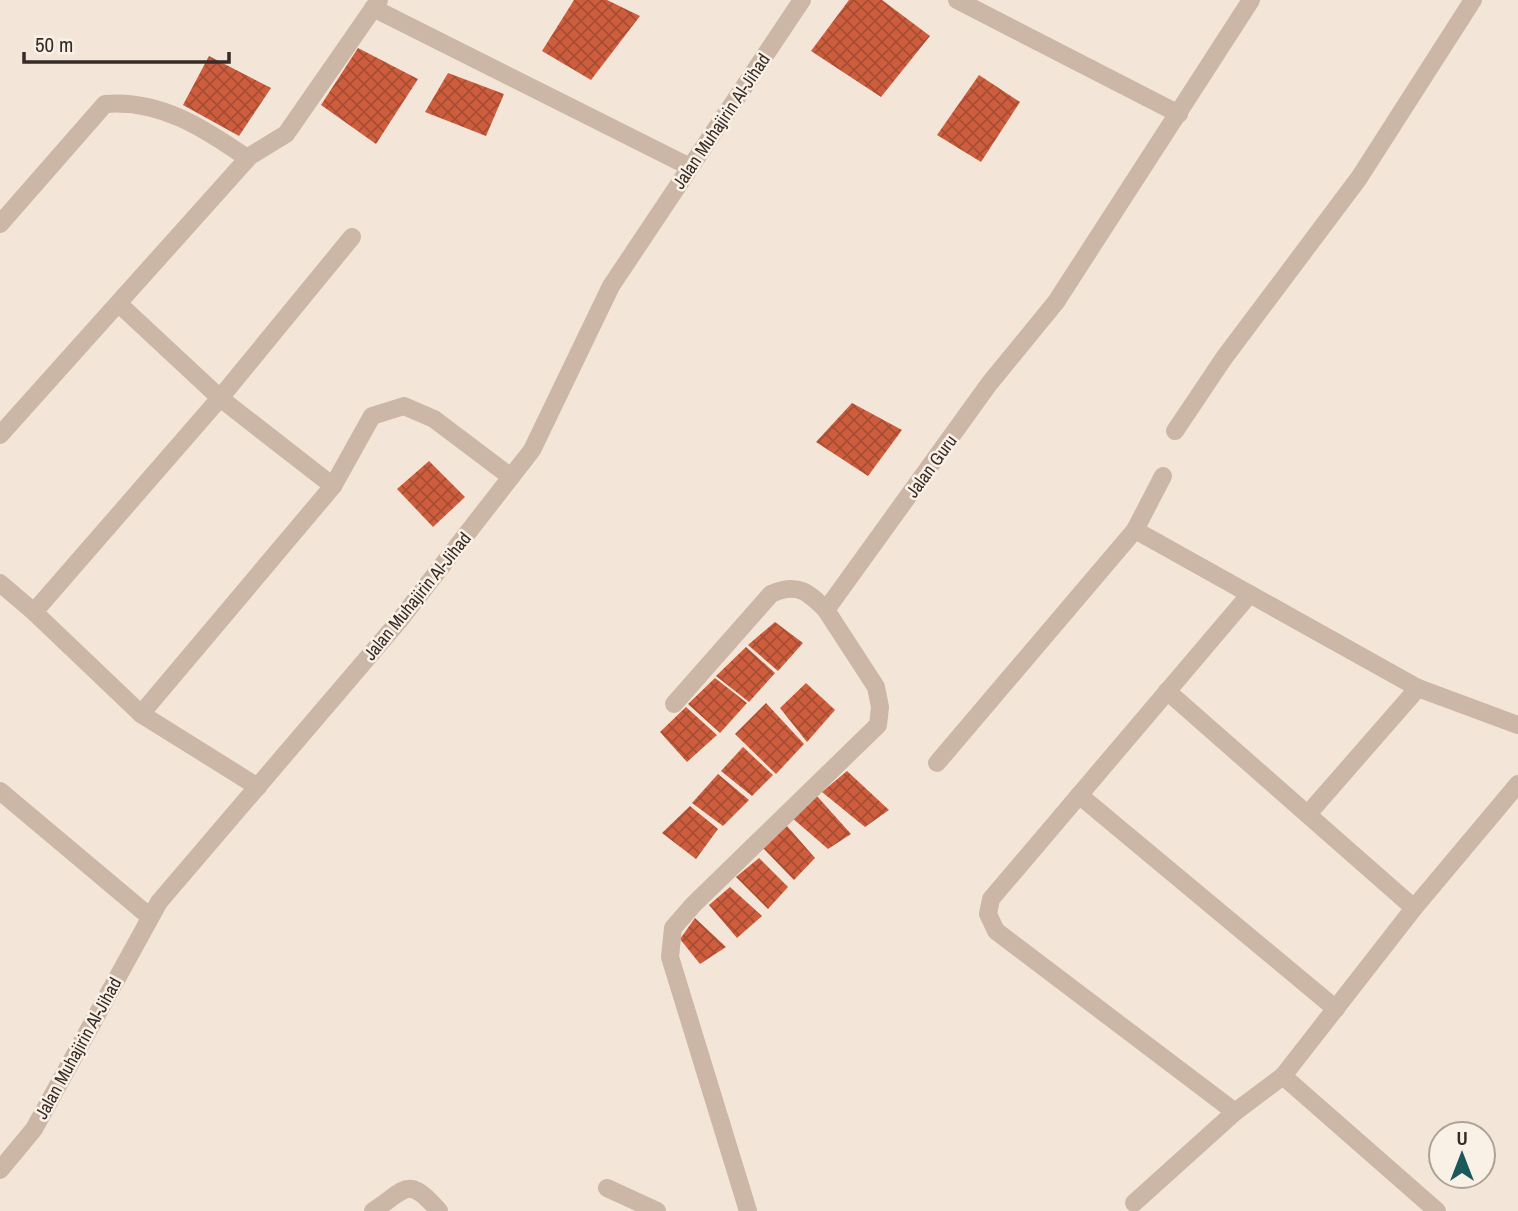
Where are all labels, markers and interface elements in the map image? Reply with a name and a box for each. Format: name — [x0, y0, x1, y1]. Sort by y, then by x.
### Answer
scale bar — [24, 21, 229, 65]
text: 50 m — [35, 30, 73, 59]
street label: Jalan Muhajirin Al-Jihad — [666, 48, 776, 194]
street label: Jalan Guru — [900, 429, 962, 503]
street label: Jalan Muhajirin Al-Jihad — [357, 527, 477, 665]
street label: Jalan Muhajirin Al-Jihad — [29, 973, 127, 1123]
north arrow — [1427, 1120, 1497, 1190]
text: U — [1456, 1125, 1468, 1151]

